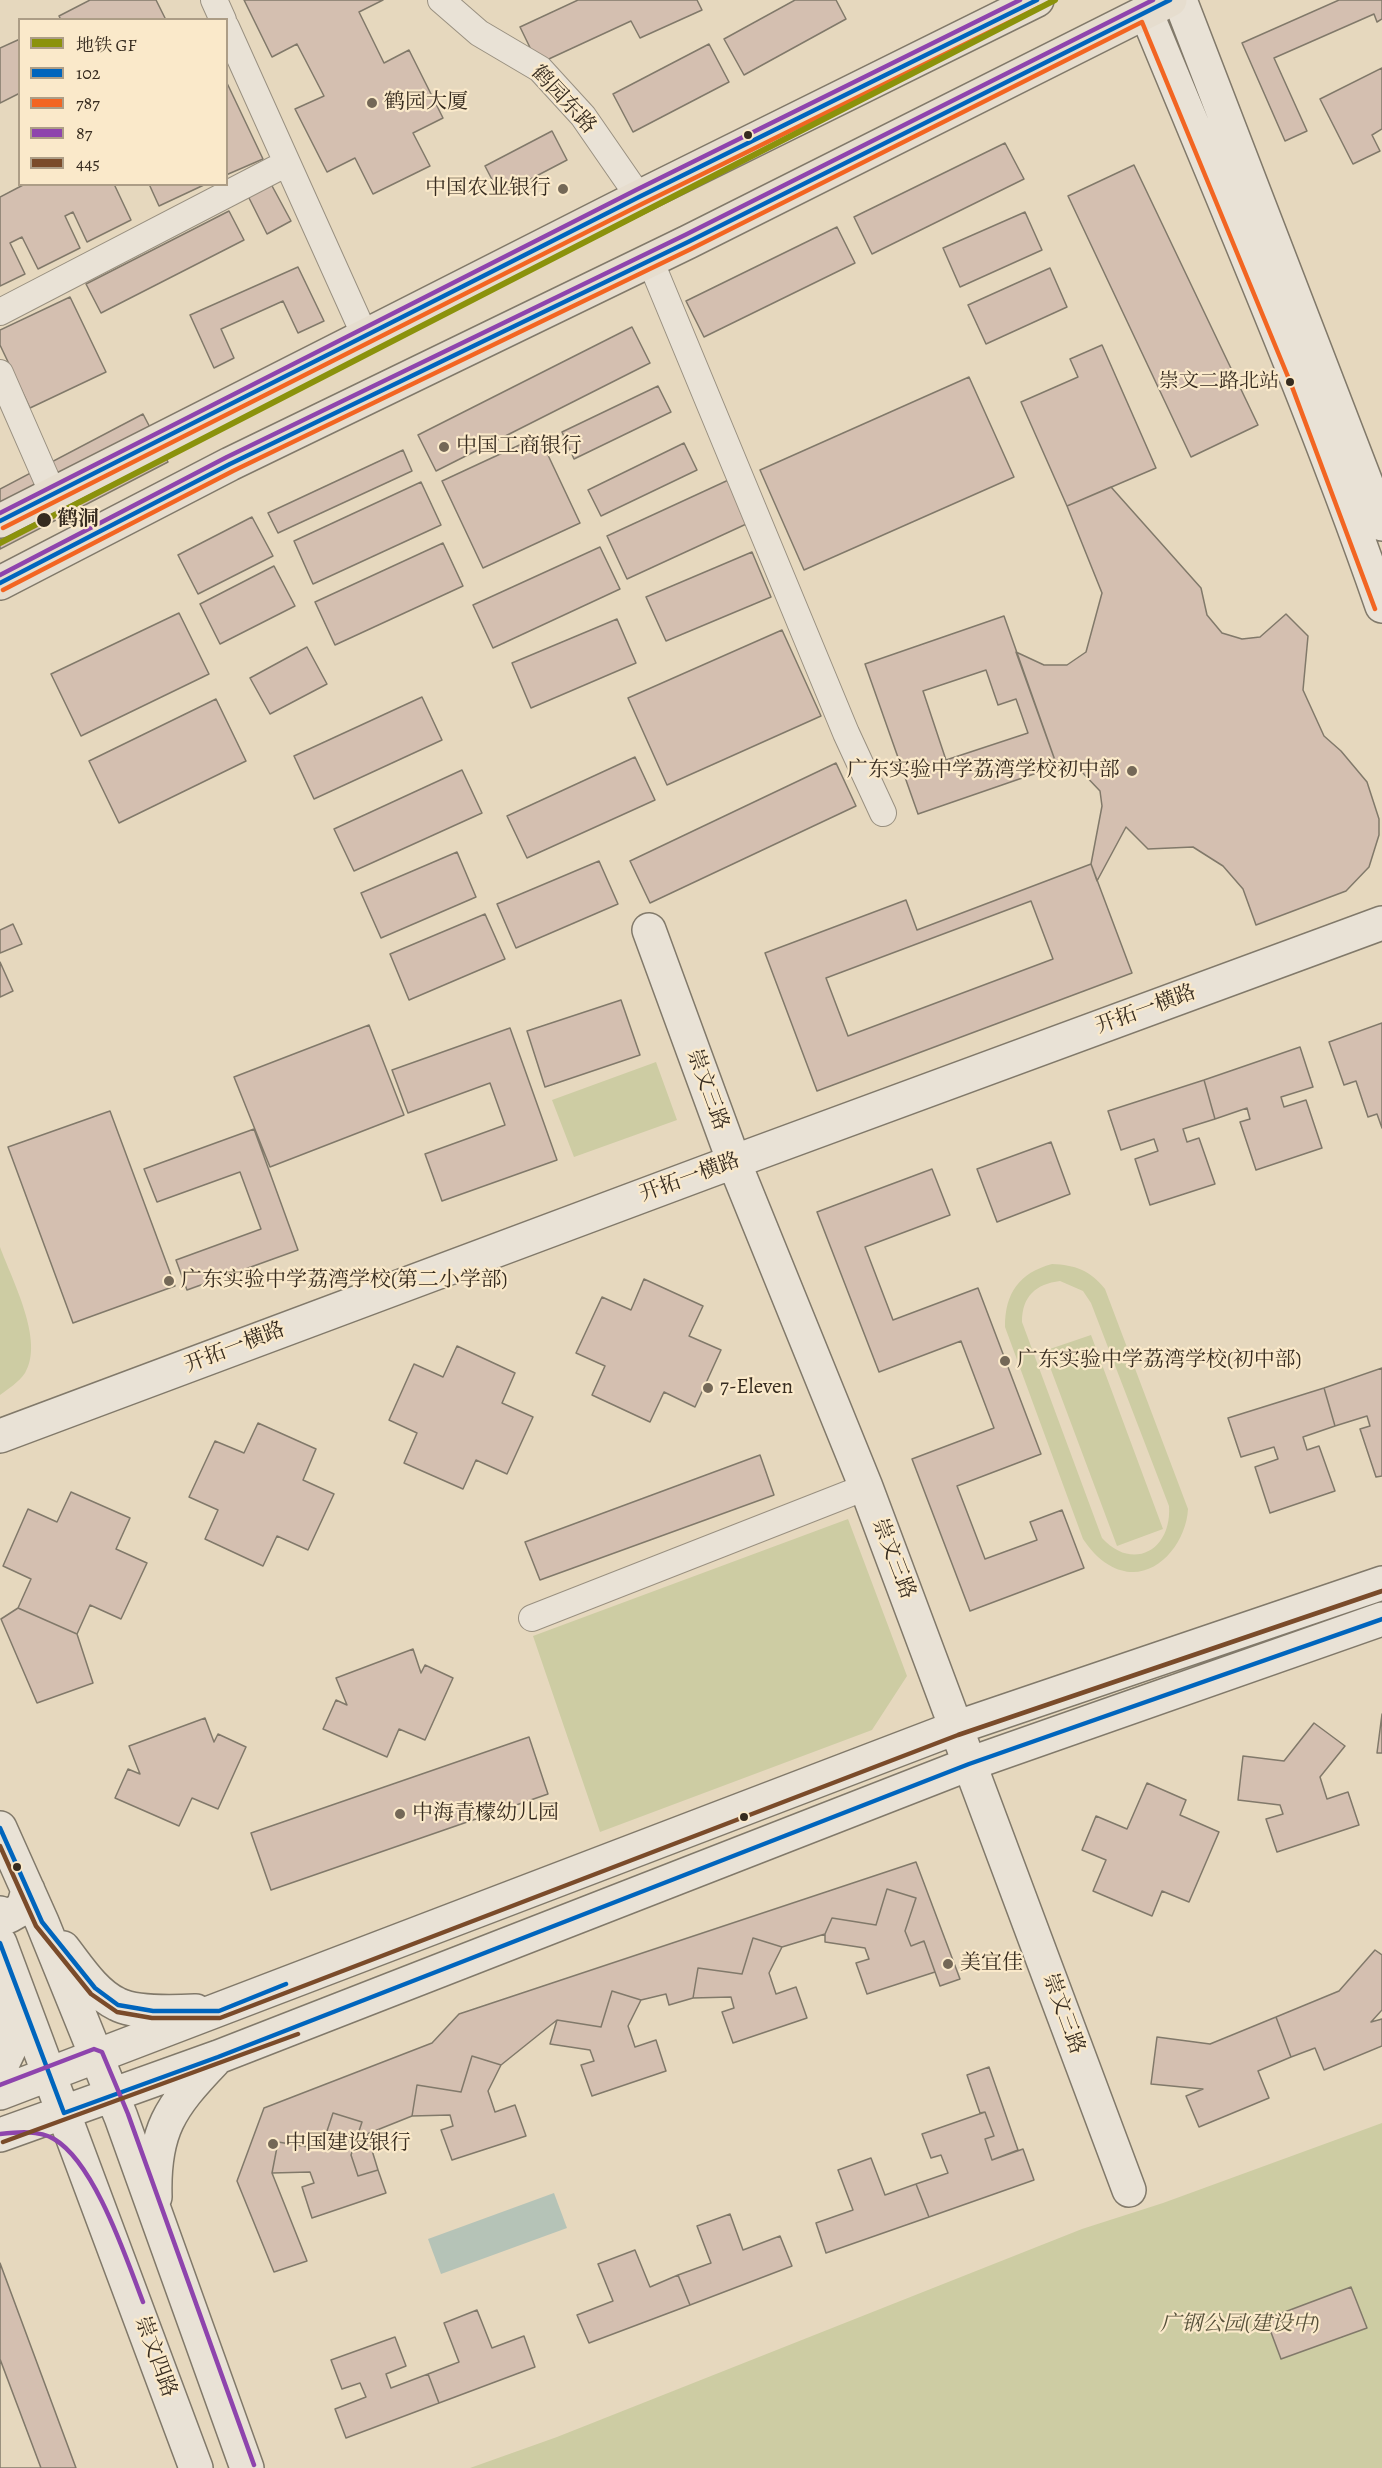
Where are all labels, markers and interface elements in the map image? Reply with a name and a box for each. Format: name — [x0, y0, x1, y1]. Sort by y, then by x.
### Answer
legend — [18, 18, 228, 186]
text: 地铁 GF — [76, 33, 137, 57]
text: 102 — [76, 61, 100, 85]
street label: 鹤园东路 — [525, 61, 601, 139]
place label: 鹤园大厦 — [384, 90, 468, 116]
text: 787 — [76, 91, 100, 115]
marker: 鹤园大厦 — [365, 96, 379, 110]
text: 87 — [76, 121, 92, 145]
unlabelled marker — [742, 129, 754, 141]
text: 445 — [76, 151, 100, 175]
place label: 中国农业银行 — [425, 176, 551, 202]
marker: 中国农业银行 — [556, 182, 570, 196]
place label: 崇文二路北站 — [1159, 370, 1279, 394]
marker: 崇文二路北站 — [1284, 376, 1296, 388]
place label: 中国工商银行 — [456, 434, 582, 460]
marker: 中国工商银行 — [437, 440, 451, 454]
place label: 鹤洞 — [57, 507, 99, 533]
marker: 鹤洞 — [35, 511, 53, 529]
place label: 广东实验中学荔湾学校初中部 — [847, 758, 1120, 784]
marker: 广东实验中学荔湾学校初中部 — [1125, 764, 1139, 778]
street label: 开拓一横路 — [1092, 980, 1200, 1040]
street label: 崇文三路 — [681, 1046, 733, 1134]
street label: 开拓一横路 — [636, 1148, 744, 1208]
place label: 广东实验中学荔湾学校(第二小学部) — [181, 1268, 508, 1294]
marker: 广东实验中学荔湾学校(第二小学部) — [162, 1274, 176, 1288]
street label: 开拓一横路 — [181, 1317, 289, 1379]
place label: 广东实验中学荔湾学校(初中部) — [1017, 1348, 1302, 1374]
marker: 广东实验中学荔湾学校(初中部) — [998, 1354, 1012, 1368]
place label: 7-Eleven — [720, 1375, 793, 1401]
marker: 7-Eleven — [701, 1381, 715, 1395]
street label: 崇文三路 — [866, 1515, 920, 1603]
place label: 中海青檬幼儿园 — [412, 1801, 559, 1827]
marker: 中海青檬幼儿园 — [393, 1807, 407, 1821]
unlabelled marker — [738, 1811, 750, 1823]
unlabelled marker — [11, 1861, 23, 1873]
place label: 美宜佳 — [960, 1951, 1023, 1977]
marker: 美宜佳 — [941, 1957, 955, 1971]
street label: 崇文三路 — [1037, 1970, 1089, 2058]
place label: 中国建设银行 — [285, 2131, 411, 2157]
marker: 中国建设银行 — [266, 2137, 280, 2151]
park label: 广钢公园(建设中) — [1160, 2312, 1320, 2338]
street label: 崇文四路 — [129, 2313, 181, 2401]

